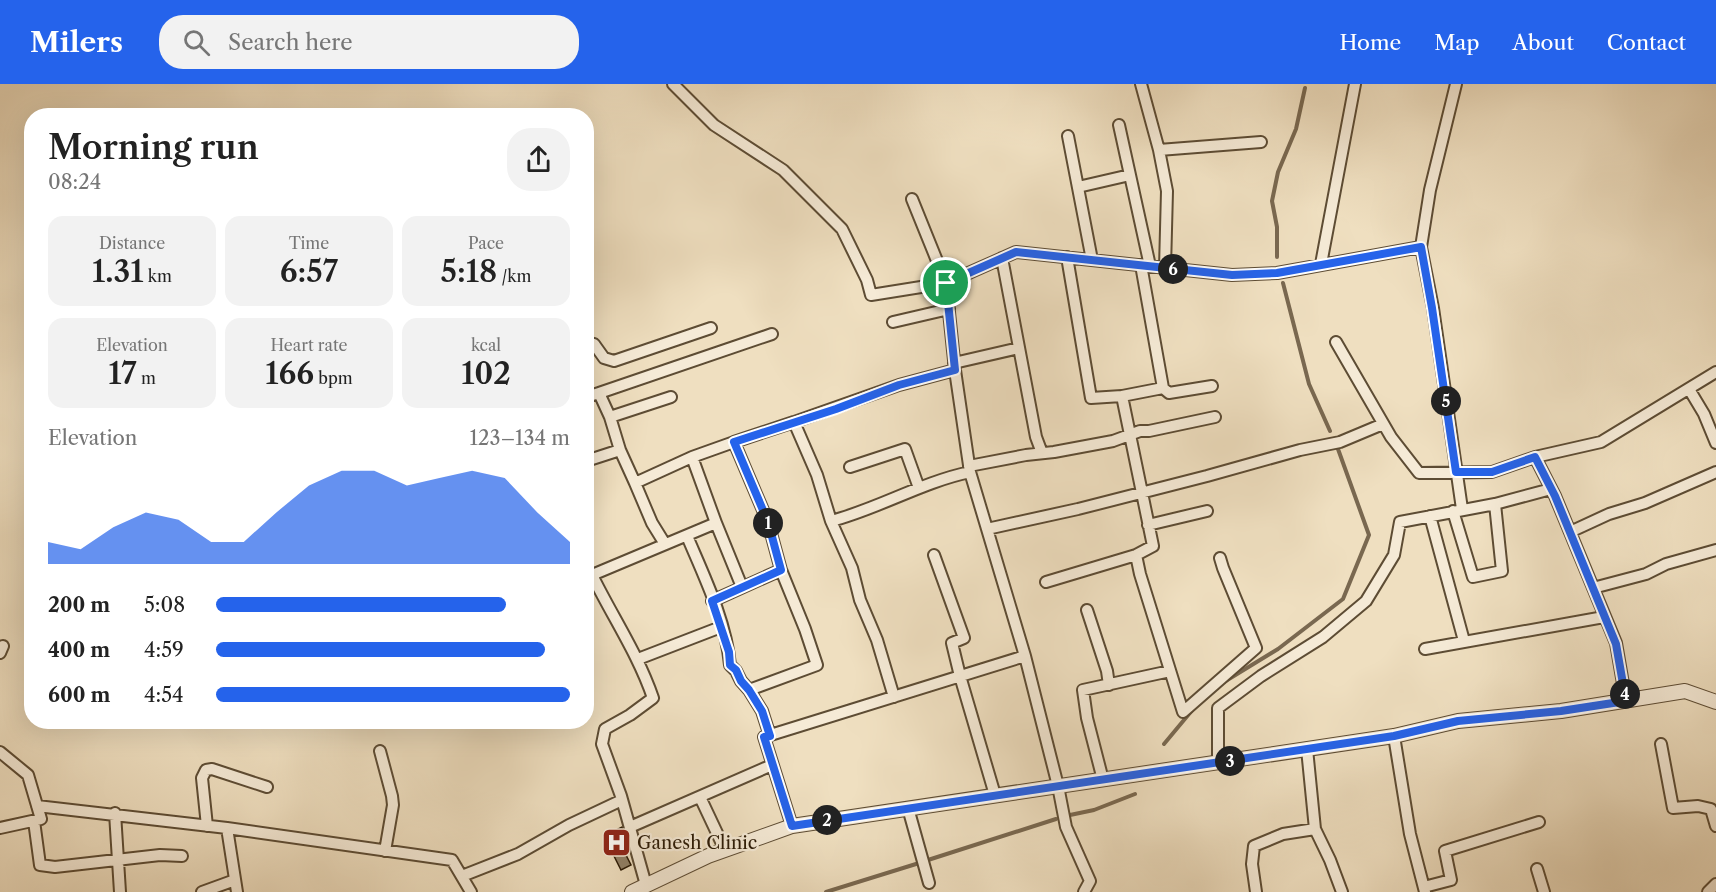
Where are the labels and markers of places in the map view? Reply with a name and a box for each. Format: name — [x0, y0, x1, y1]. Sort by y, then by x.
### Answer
pin: 6 — [1158, 254, 1188, 284]
pin — [920, 257, 971, 308]
pin: 5 — [1431, 386, 1461, 416]
pin: 1 — [753, 508, 783, 538]
pin: 4 — [1610, 679, 1640, 709]
pin: 3 — [1215, 746, 1245, 776]
pin: 2 — [812, 805, 842, 835]
hospital icon: Ganesh Clinic — [600, 827, 632, 859]
place label: Ganesh Clinic — [637, 832, 757, 854]

